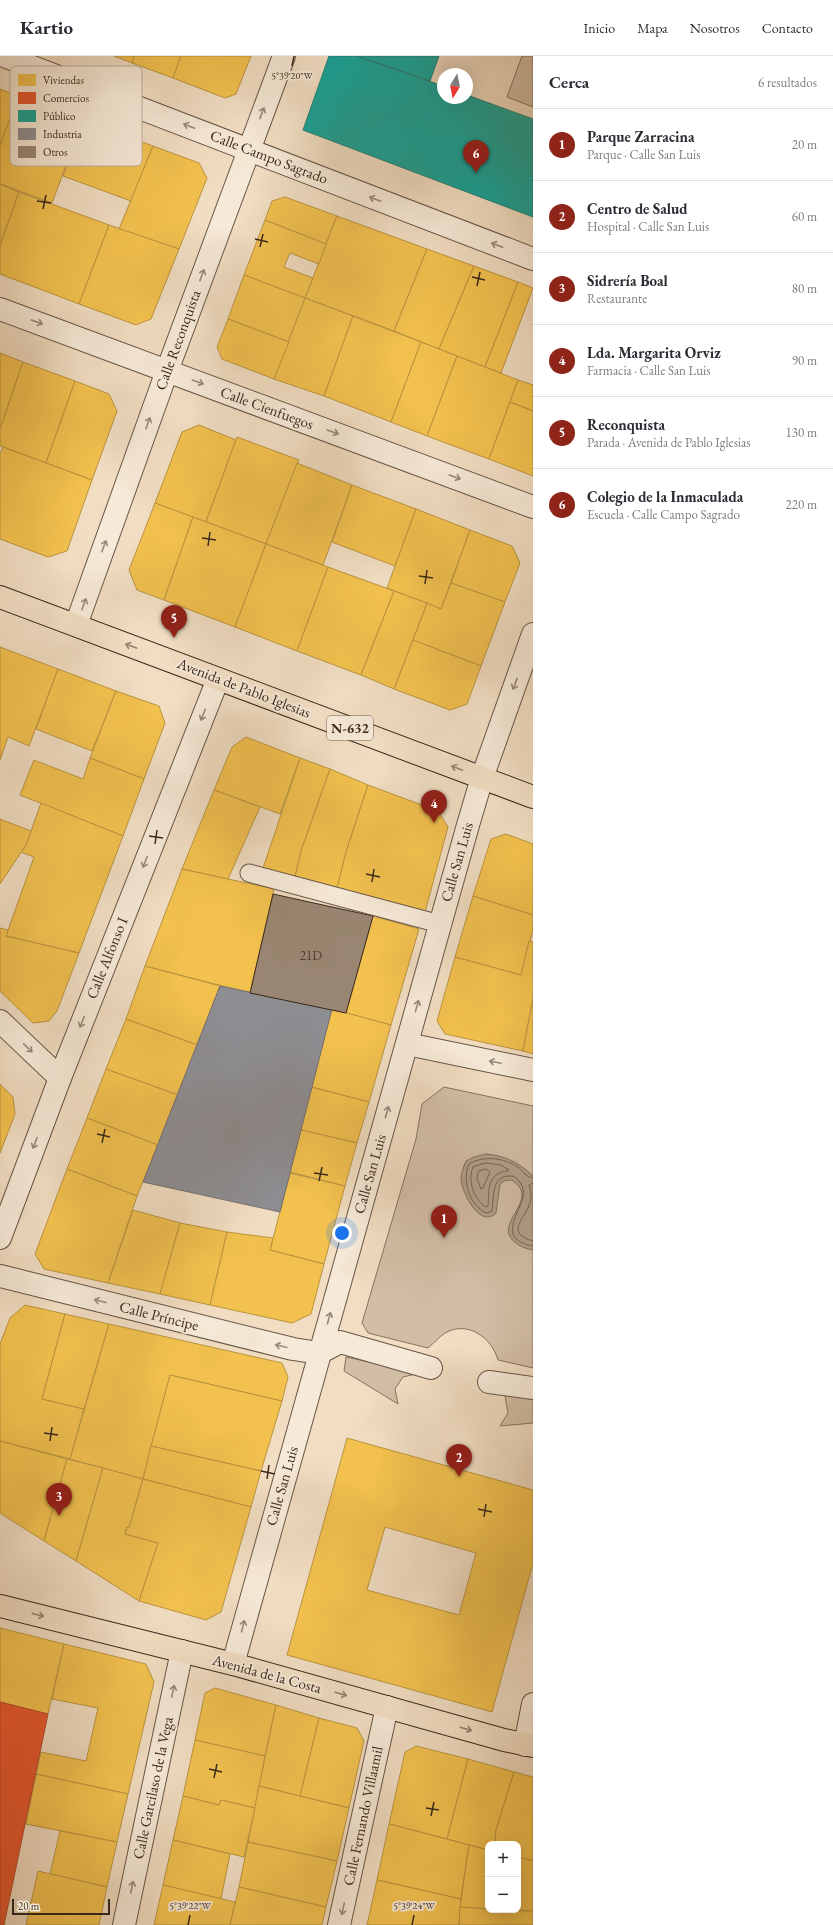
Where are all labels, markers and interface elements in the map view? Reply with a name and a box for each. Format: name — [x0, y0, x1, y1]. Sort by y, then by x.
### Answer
text: Kartio — [20, 15, 73, 40]
text: Inicio — [584, 19, 615, 37]
text: Mapa — [637, 19, 668, 37]
text: Nosotros — [690, 19, 740, 37]
text: Contacto — [762, 19, 813, 37]
legend — [10, 66, 142, 166]
north arrow — [437, 68, 473, 104]
text: 5°39'20"W — [271, 69, 314, 82]
text: Cerca — [549, 71, 589, 93]
text: Viviendas — [43, 73, 84, 87]
text: 6 resultados — [758, 74, 817, 91]
text: Comercios — [43, 91, 89, 105]
one-way arrow — [258, 107, 266, 119]
text: Público — [43, 109, 76, 123]
one-way arrow — [183, 122, 195, 130]
street label: Calle Campo Sagrado — [208, 125, 331, 188]
text: Industria — [43, 127, 82, 141]
text: Parque Zarracina — [587, 127, 695, 146]
text: 1 — [559, 136, 565, 153]
text: 20 m — [792, 136, 817, 153]
pin: 6 — [463, 140, 489, 173]
text: Otros — [43, 145, 68, 159]
text: Parque · Calle San Luis — [587, 146, 700, 163]
one-way arrow — [370, 194, 382, 202]
text: Centro de Salud — [587, 199, 687, 218]
text: 2 — [559, 208, 565, 225]
text: 60 m — [792, 208, 817, 225]
text: Hospital · Calle San Luis — [587, 218, 709, 235]
one-way arrow — [491, 241, 503, 249]
one-way arrow — [199, 269, 207, 281]
text: Sidrería Boal — [587, 271, 668, 290]
text: 3 — [559, 280, 565, 297]
text: 80 m — [792, 280, 817, 297]
street label: Calle Reconquista — [151, 287, 204, 393]
text: Restaurante — [587, 290, 647, 307]
one-way arrow — [30, 319, 43, 326]
text: Lda. Margarita Orviz — [587, 343, 721, 362]
text: 4 — [559, 352, 565, 369]
text: 90 m — [792, 352, 817, 369]
text: Farmacia · Calle San Luis — [587, 362, 710, 379]
one-way arrow — [191, 379, 204, 386]
street label: Calle Cienfuegos — [218, 382, 317, 433]
text: Reconquista — [587, 415, 665, 434]
one-way arrow — [145, 417, 152, 430]
text: 5 — [559, 424, 565, 441]
text: 130 m — [786, 424, 817, 441]
one-way arrow — [326, 429, 338, 437]
text: Parada · Avenida de Pablo Iglesias — [587, 434, 750, 451]
one-way arrow — [448, 474, 460, 482]
text: Colegio de la Inmaculada — [587, 487, 743, 506]
text: 6 — [559, 496, 565, 513]
text: 220 m — [786, 496, 817, 513]
text: Escuela · Calle Campo Sagrado — [587, 506, 740, 523]
one-way arrow — [101, 540, 109, 552]
one-way arrow — [80, 598, 88, 610]
pin: 5 — [161, 605, 187, 638]
one-way arrow — [125, 642, 137, 650]
street label: Avenida de Pablo Iglesias — [174, 653, 314, 722]
one-way arrow — [511, 678, 519, 690]
one-way arrow — [199, 708, 207, 720]
road number: N-632 — [327, 716, 373, 740]
one-way arrow — [452, 764, 464, 772]
pin: 4 — [421, 790, 447, 823]
street label: Calle San Luis — [436, 820, 477, 904]
one-way arrow — [141, 855, 149, 867]
street label: Calle Alfonso I — [81, 914, 132, 1002]
house number: 21D — [300, 947, 322, 964]
one-way arrow — [414, 1000, 421, 1013]
one-way arrow — [78, 1015, 85, 1027]
one-way arrow — [23, 1043, 33, 1053]
one-way arrow — [489, 1057, 502, 1065]
one-way arrow — [384, 1106, 392, 1119]
street label: Calle San Luis — [349, 1132, 390, 1216]
one-way arrow — [31, 1137, 39, 1149]
pin: 1 — [431, 1205, 457, 1238]
your location — [332, 1223, 352, 1243]
street label: Calle Príncipe — [118, 1296, 201, 1335]
one-way arrow — [94, 1297, 107, 1304]
one-way arrow — [326, 1312, 333, 1325]
one-way arrow — [275, 1341, 288, 1349]
street label: Calle San Luis — [261, 1444, 302, 1528]
pin: 2 — [446, 1444, 472, 1477]
pin: 3 — [46, 1483, 72, 1516]
one-way arrow — [31, 1612, 44, 1619]
one-way arrow — [240, 1620, 248, 1633]
street label: Avenida de la Costa — [210, 1650, 324, 1697]
one-way arrow — [170, 1685, 178, 1698]
one-way arrow — [334, 1691, 347, 1698]
street label: Calle Garcilaso de la Vega — [128, 1715, 177, 1861]
one-way arrow — [459, 1726, 472, 1733]
street label: Calle Fernando Villaamil — [338, 1744, 387, 1887]
map controls — [485, 1841, 521, 1913]
button: + — [485, 1841, 521, 1877]
button: − — [485, 1877, 521, 1913]
one-way arrow — [128, 1881, 136, 1894]
scale bar — [12, 1897, 110, 1916]
text: 20 m — [18, 1899, 39, 1913]
text: 5°39'22"W — [169, 1899, 212, 1912]
text: 5°39'24"W — [393, 1899, 436, 1912]
one-way arrow — [338, 1902, 346, 1915]

